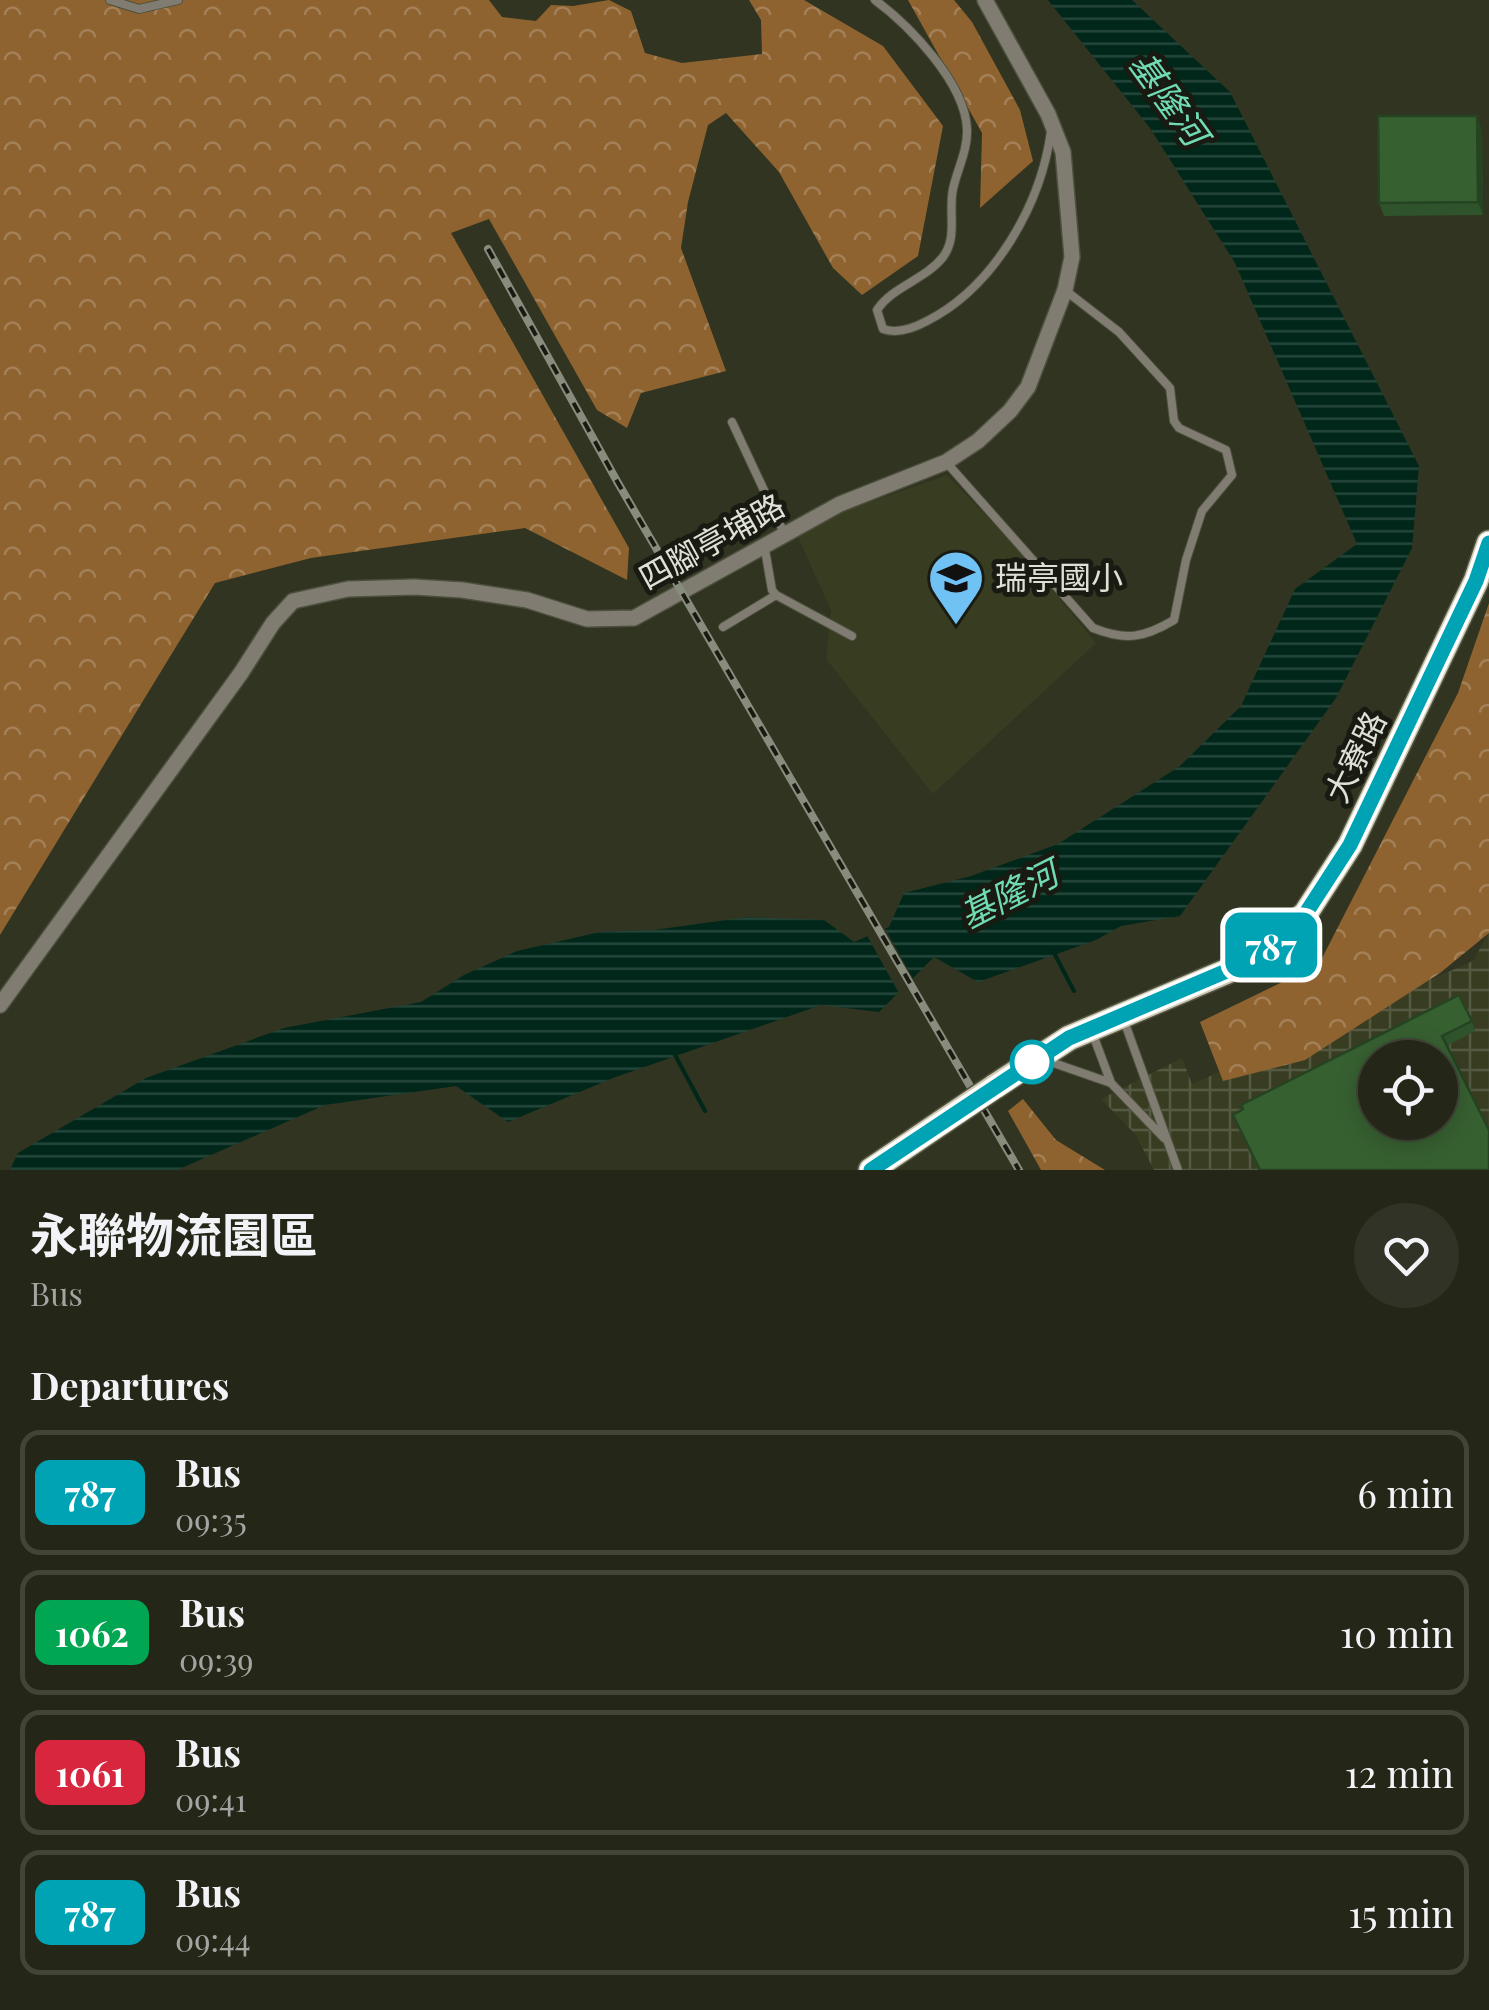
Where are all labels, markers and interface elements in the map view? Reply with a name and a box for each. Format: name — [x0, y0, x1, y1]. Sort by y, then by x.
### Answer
water label: 基隆河 — [1120, 41, 1223, 159]
street label: 四腳亭埔路 — [630, 482, 791, 597]
school or university icon: 瑞亭國小 — [926, 548, 986, 627]
place label: 瑞亭國小 — [995, 554, 1123, 597]
street label: 大寮路 — [1313, 703, 1394, 808]
water label: 基隆河 — [950, 845, 1071, 938]
line badge: 787 — [1214, 912, 1328, 978]
text: 787 — [1245, 922, 1297, 969]
map controls — [1358, 1040, 1458, 1140]
button: locate — [1358, 1040, 1458, 1140]
unlabelled marker — [1011, 1041, 1053, 1083]
text: 永聯物流園區 — [30, 1201, 318, 1265]
button: heart — [1354, 1203, 1459, 1308]
text: Bus — [30, 1271, 83, 1314]
text: Departures — [30, 1359, 229, 1410]
text: Bus — [175, 1446, 241, 1497]
text: 6 min — [1357, 1467, 1454, 1518]
text: 787 — [64, 1469, 116, 1516]
text: 09:35 — [175, 1497, 247, 1540]
text: Bus — [179, 1586, 245, 1637]
text: 10 min — [1340, 1607, 1454, 1658]
text: 1062 — [55, 1609, 129, 1656]
text: 09:39 — [179, 1637, 254, 1680]
text: Bus — [175, 1726, 241, 1777]
text: 12 min — [1345, 1747, 1454, 1798]
text: 1061 — [55, 1749, 125, 1796]
text: 09:41 — [175, 1777, 247, 1820]
text: Bus — [175, 1866, 241, 1917]
text: 15 min — [1348, 1887, 1454, 1938]
text: 787 — [64, 1889, 116, 1936]
text: 09:44 — [175, 1917, 251, 1960]

